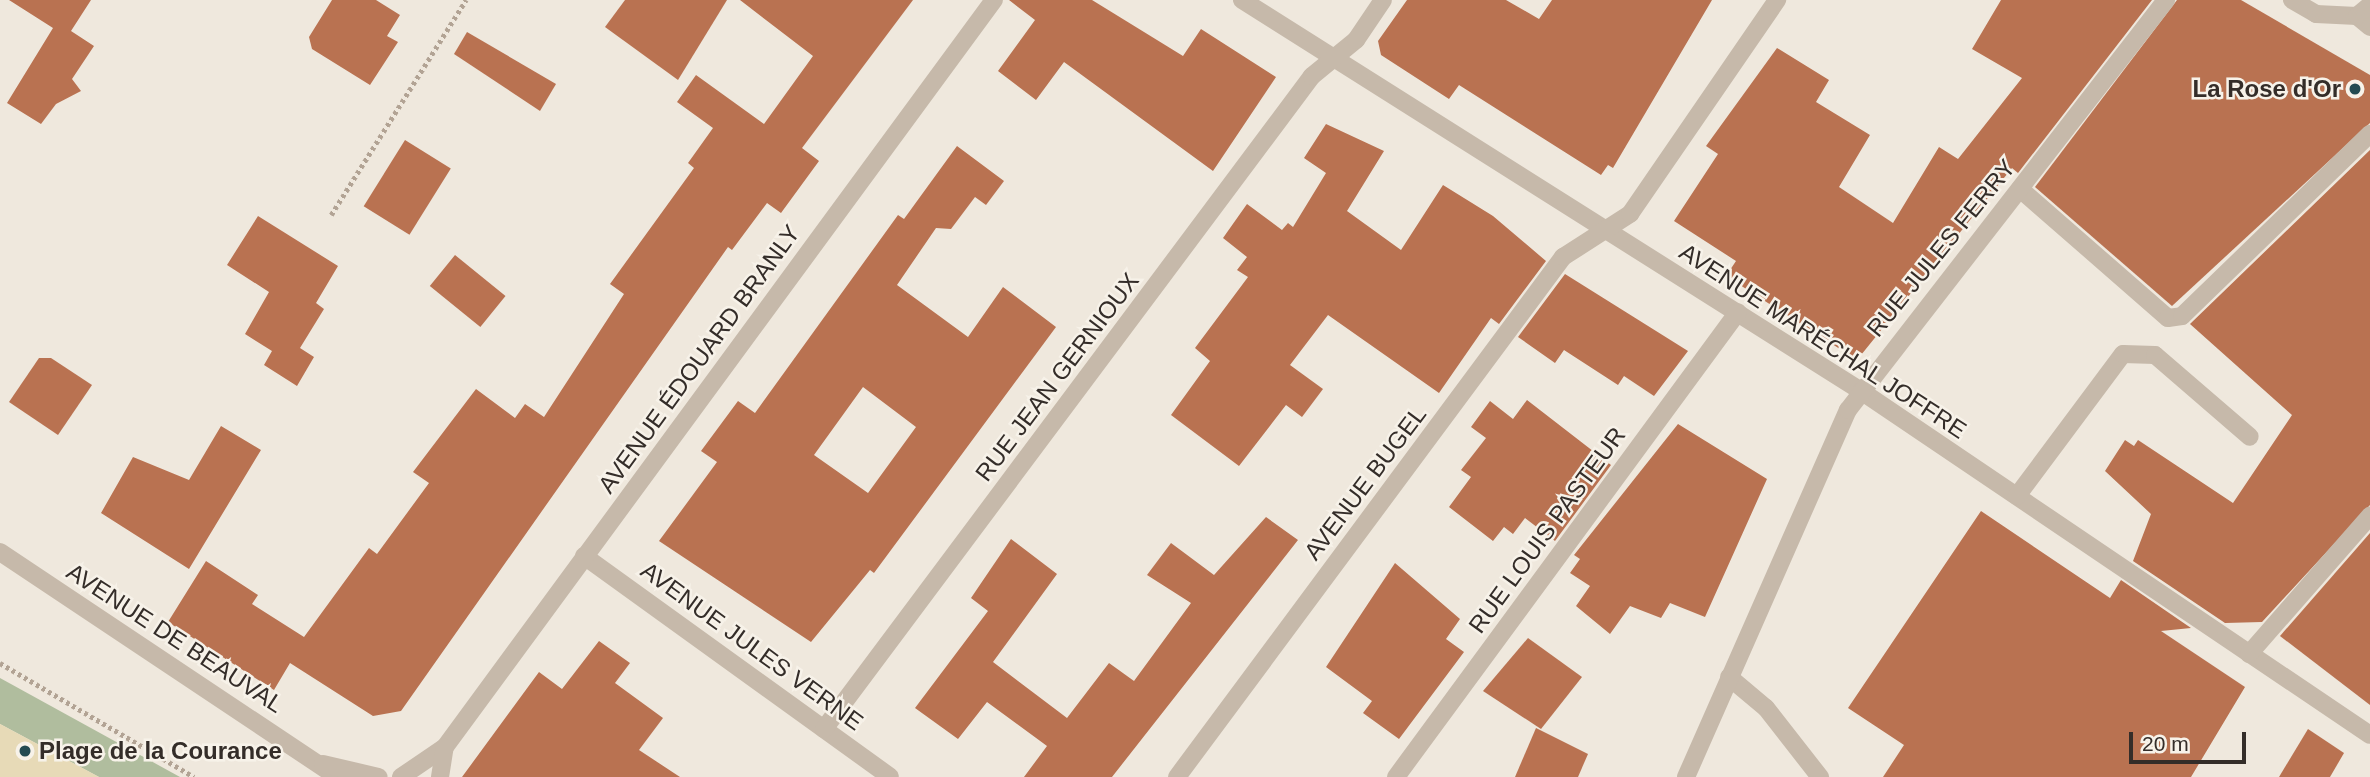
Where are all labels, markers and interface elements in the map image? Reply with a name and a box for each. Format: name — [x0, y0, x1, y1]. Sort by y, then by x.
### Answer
place label: La Rose d'Or — [2193, 75, 2341, 103]
marker: La Rose d'Or — [2347, 81, 2363, 97]
street label: RUE JULES FERRY — [1861, 154, 2021, 342]
street label: AVENUE ÉDOUARD BRANLY — [592, 219, 806, 499]
street label: AVENUE MARÉCHAL JOFFRE — [1674, 237, 1972, 445]
street label: RUE JEAN GERNIOUX — [969, 267, 1145, 487]
street label: AVENUE BUGEL — [1298, 400, 1432, 566]
street label: RUE LOUIS PASTEUR — [1463, 421, 1631, 639]
street label: AVENUE JULES VERNE — [635, 556, 869, 736]
street label: AVENUE DE BEAUVAL — [61, 557, 289, 719]
scale bar — [2132, 718, 2249, 762]
text: 20 m — [2142, 732, 2189, 755]
place label: Plage de la Courance — [39, 737, 282, 765]
marker: Plage de la Courance — [17, 743, 33, 759]

